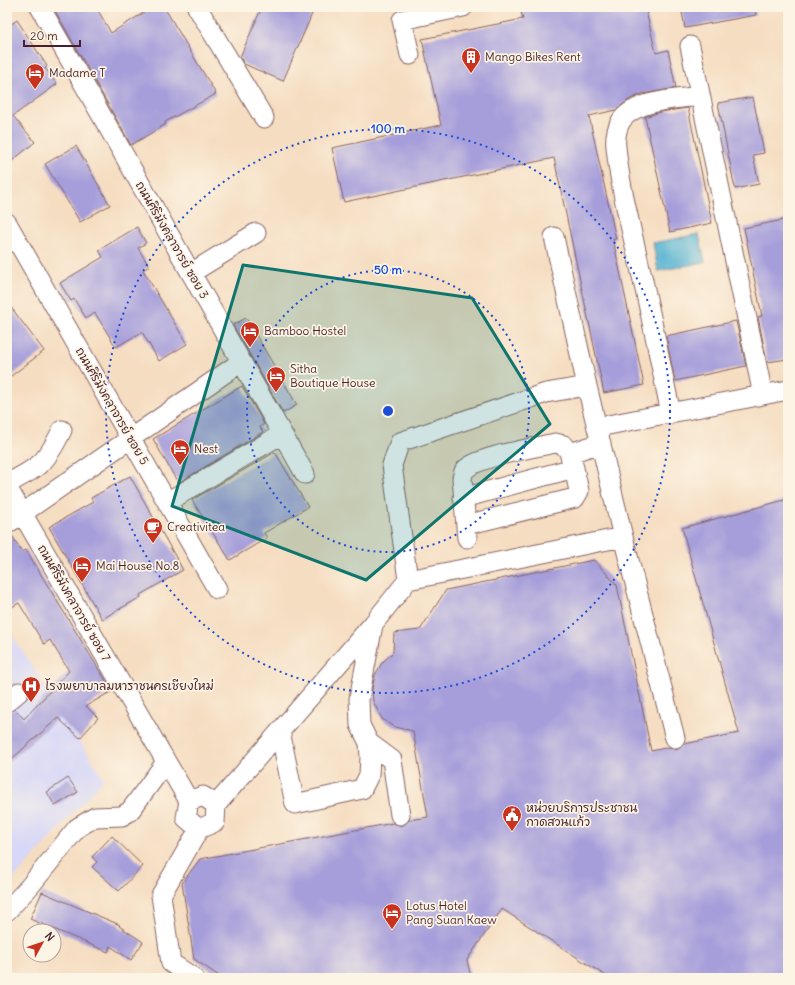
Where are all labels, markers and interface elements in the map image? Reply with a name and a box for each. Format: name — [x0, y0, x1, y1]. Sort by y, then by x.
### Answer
scale bar — [24, 22, 80, 48]
text: 20 m — [30, 28, 58, 43]
building icon: Mango Bikes Rent — [460, 46, 482, 74]
place label: Mango Bikes Rent — [485, 49, 581, 64]
hotel icon: Madame T — [24, 62, 46, 90]
place label: Madame T — [49, 65, 106, 80]
text: 100 m — [371, 121, 405, 136]
street label: ถนนศิริมังคลาจารย์ ซอย 3 — [133, 178, 212, 301]
text: 50 m — [374, 262, 403, 277]
hotel icon: Bamboo Hostel — [239, 320, 261, 348]
place label: Bamboo Hostel — [264, 323, 346, 338]
street label: ถนนศิริมังคลาจารย์ ซอย 5 — [73, 344, 152, 467]
place label: Sitha Boutique House — [290, 361, 376, 390]
hotel icon: Sitha Boutique House — [265, 365, 287, 393]
centre of rings — [381, 404, 395, 418]
hotel icon: Nest — [169, 438, 191, 466]
place label: Nest — [194, 441, 218, 456]
cafe icon: Creativitea — [142, 516, 164, 544]
place label: Creativitea — [167, 519, 225, 534]
street label: ถนนศิริมังคลาจารย์ ซอย 7 — [35, 542, 114, 664]
hotel icon: Mai House No.8 — [71, 555, 93, 583]
place label: Mai House No.8 — [96, 558, 180, 573]
hospital icon: โรงพยาบาลมหาราชนครเชียงใหม่ — [20, 675, 42, 703]
place label: โรงพยาบาลมหาราชนครเชียงใหม่ — [45, 678, 214, 693]
place label: หน่วยบริการประชาชน กาดสวนแก้ว — [526, 800, 638, 829]
public building icon: หน่วยบริการประชาชน กาดสวนแก้ว — [501, 804, 523, 832]
place label: Lotus Hotel Pang Suan Kaew — [406, 898, 497, 927]
hotel icon: Lotus Hotel Pang Suan Kaew — [381, 902, 403, 930]
north arrow — [22, 923, 62, 963]
text: N — [42, 929, 57, 944]

